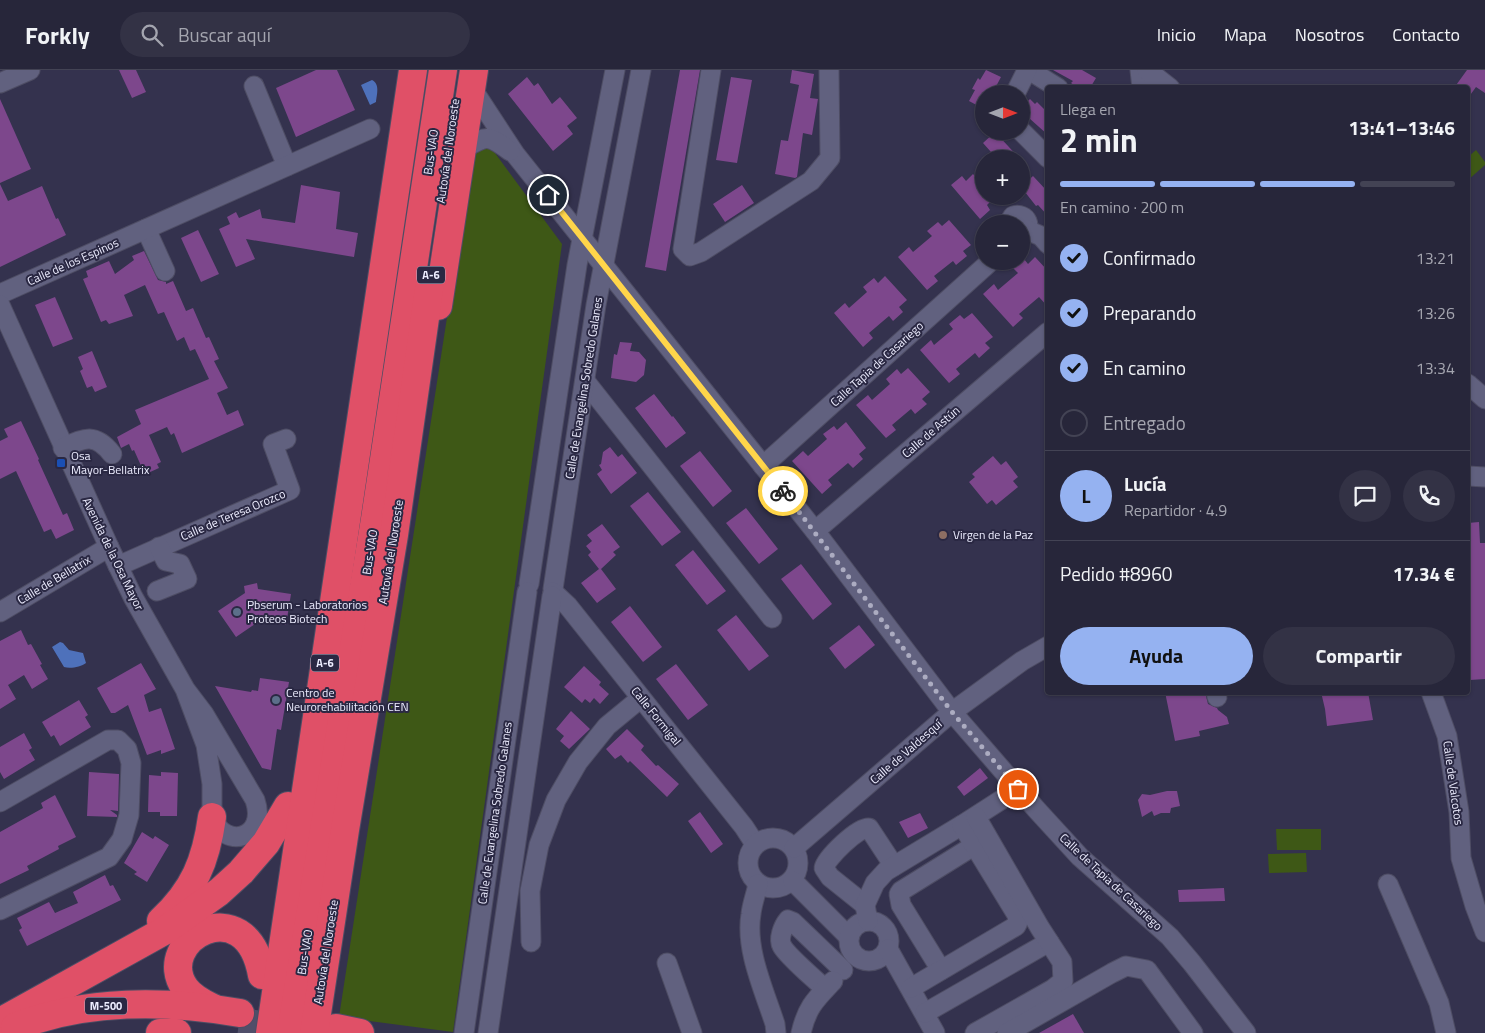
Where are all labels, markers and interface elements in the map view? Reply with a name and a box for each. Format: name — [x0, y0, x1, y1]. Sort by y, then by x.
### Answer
search box — [120, 12, 470, 57]
text: Forkly — [25, 17, 90, 53]
text: Buscar aquí — [178, 20, 271, 49]
icon: search — [138, 21, 166, 49]
text: Inicio — [1157, 21, 1196, 48]
text: Mapa — [1224, 21, 1267, 48]
text: Nosotros — [1295, 21, 1364, 48]
text: Contacto — [1392, 21, 1460, 48]
north arrow — [975, 85, 1030, 140]
map controls — [975, 85, 1030, 270]
street label: Autovía del Noroeste — [431, 97, 464, 204]
text: Llega en — [1060, 97, 1116, 121]
text: 13:41–13:46 — [1348, 113, 1455, 142]
text: 2 min — [1060, 116, 1138, 164]
street label: Bus-VAO — [418, 128, 443, 176]
button: + — [975, 150, 1030, 205]
pin — [527, 174, 569, 216]
icon: home — [534, 181, 562, 209]
text: En camino · 200 m — [1060, 195, 1184, 219]
button: − — [975, 215, 1030, 270]
street label: Calle de los Espinos — [24, 233, 122, 290]
text: Confirmado — [1103, 243, 1196, 272]
icon: check — [1060, 244, 1088, 272]
text: 13:21 — [1416, 246, 1455, 270]
road number: A-6 — [417, 266, 445, 284]
street label: Calle de Evangelina Sobredo Galanes — [560, 295, 607, 480]
text: Preparando — [1103, 298, 1196, 327]
icon: check — [1060, 299, 1088, 327]
text: 13:26 — [1416, 301, 1455, 325]
street label: Calle Tapia de Casariego — [826, 316, 928, 411]
text: En camino — [1103, 353, 1186, 382]
icon: check — [1060, 354, 1088, 382]
text: 13:34 — [1416, 356, 1455, 380]
street label: Calle de Astún — [897, 401, 964, 462]
text: Entregado — [1103, 408, 1186, 437]
place label: Osa Mayor-Bellatrix — [71, 446, 150, 479]
marker: Osa Mayor-Bellatrix — [55, 457, 67, 469]
courier — [758, 466, 808, 516]
text: Lucía — [1124, 469, 1167, 498]
button: chat — [1339, 470, 1391, 522]
button: phone — [1403, 470, 1455, 522]
icon: bike — [769, 477, 797, 505]
text: L — [1082, 481, 1090, 510]
street label: Calle de Teresa Orozco — [177, 484, 288, 545]
street label: Avenida de la Osa Mayor — [78, 494, 149, 613]
street label: Autovía del Noroeste — [373, 498, 408, 606]
text: Repartidor · 4.9 — [1124, 498, 1227, 522]
place label: Virgen de la Paz — [953, 525, 1033, 544]
street label: Bus-VAO — [357, 528, 382, 576]
marker: Virgen de la Paz — [937, 529, 949, 541]
street label: Calle de Bellatrix — [13, 550, 95, 609]
text: Pedido #8960 — [1060, 559, 1172, 588]
text: 17.34 € — [1393, 559, 1455, 588]
place label: Pbserum - Laboratorios Proteos Biotech — [247, 595, 367, 628]
marker: Pbserum - Laboratorios Proteos Biotech — [231, 606, 243, 618]
button: Ayuda — [1060, 627, 1253, 685]
button: Compartir — [1263, 627, 1455, 685]
road number: A-6 — [311, 654, 339, 672]
street label: Calle Formigal — [627, 682, 686, 749]
place label: Centro de Neurorehabilitación CEN — [286, 683, 409, 716]
marker: Centro de Neurorehabilitación CEN — [270, 694, 282, 706]
street label: Calle de Valdesquí — [865, 714, 947, 789]
street label: Calle de Evangelina Sobredo Galanes — [472, 720, 517, 905]
street label: Calle de Valcotos — [1438, 740, 1469, 827]
pin — [997, 768, 1039, 810]
icon: bag — [1004, 775, 1032, 803]
street label: Calle de Tapia de Casariego — [1055, 829, 1167, 935]
street label: Autovía del Noroeste — [308, 898, 343, 1006]
street label: Bus-VAO — [292, 928, 317, 976]
road number: M-500 — [85, 998, 127, 1014]

